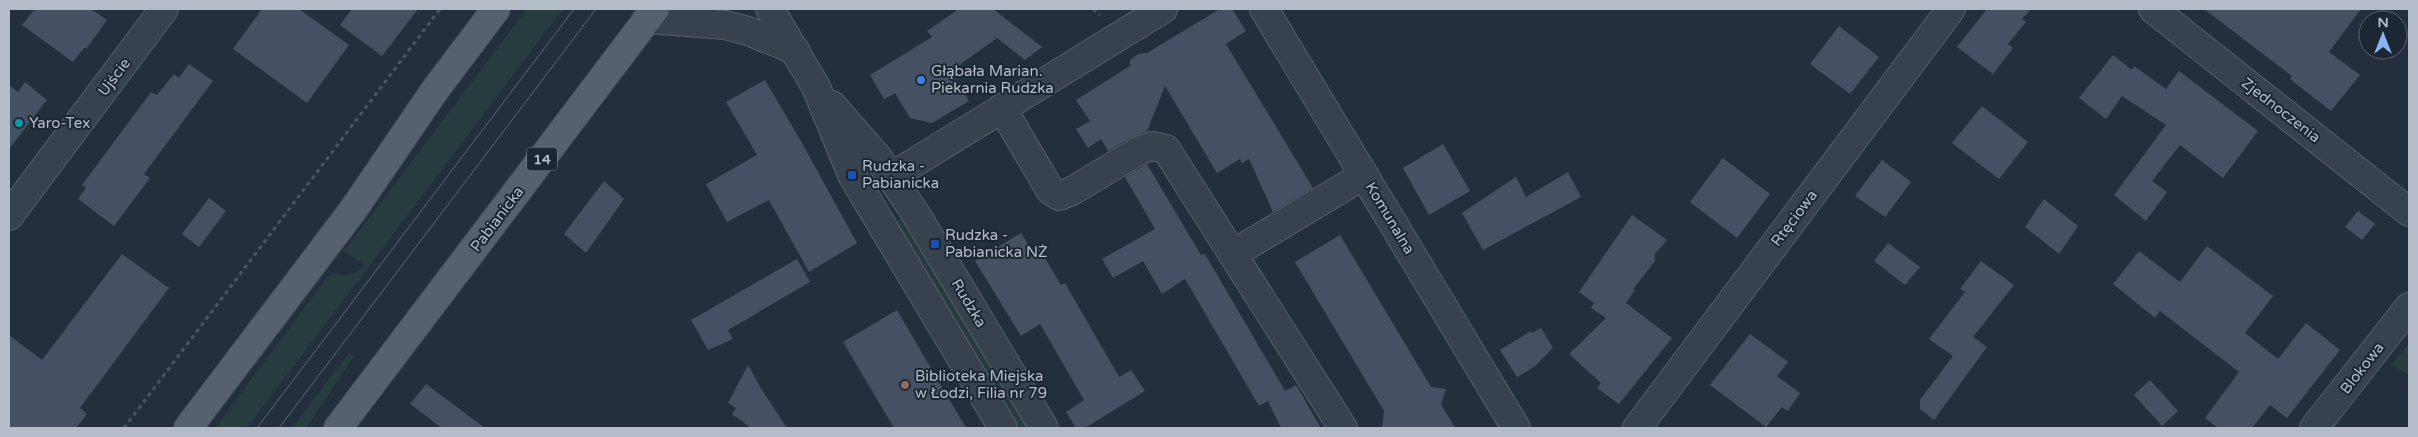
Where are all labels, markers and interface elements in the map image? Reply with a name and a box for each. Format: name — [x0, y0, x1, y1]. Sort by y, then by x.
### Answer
north arrow — [2358, 10, 2408, 60]
text: N — [2377, 14, 2389, 31]
street label: Ujście — [94, 55, 134, 99]
place label: Głąbała Marian. Piekarnia Rudzka — [931, 62, 1054, 97]
marker: Głąbała Marian. Piekarnia Rudzka — [915, 74, 927, 86]
street label: Zjednoczenia — [2238, 74, 2324, 146]
place label: Yaro-Tex — [29, 114, 90, 132]
marker: Yaro-Tex — [13, 117, 25, 129]
road number: 14 — [527, 148, 557, 170]
place label: Rudzka - Pabianicka — [862, 157, 939, 192]
marker: Rudzka - Pabianicka — [846, 169, 858, 181]
street label: Komunalna — [1361, 179, 1419, 257]
street label: Pabianicka — [467, 183, 527, 255]
street label: Rtęciowa — [1767, 186, 1821, 250]
place label: Rudzka - Pabianicka NŻ — [945, 226, 1048, 261]
marker: Rudzka - Pabianicka NŻ — [929, 238, 941, 250]
street label: Rudzka — [948, 276, 990, 330]
street label: Blokowa — [2336, 339, 2388, 397]
place label: Biblioteka Miejska w Łodzi, Filia nr 79 — [915, 367, 1047, 402]
marker: Biblioteka Miejska w Łodzi, Filia nr 79 — [899, 379, 911, 391]

